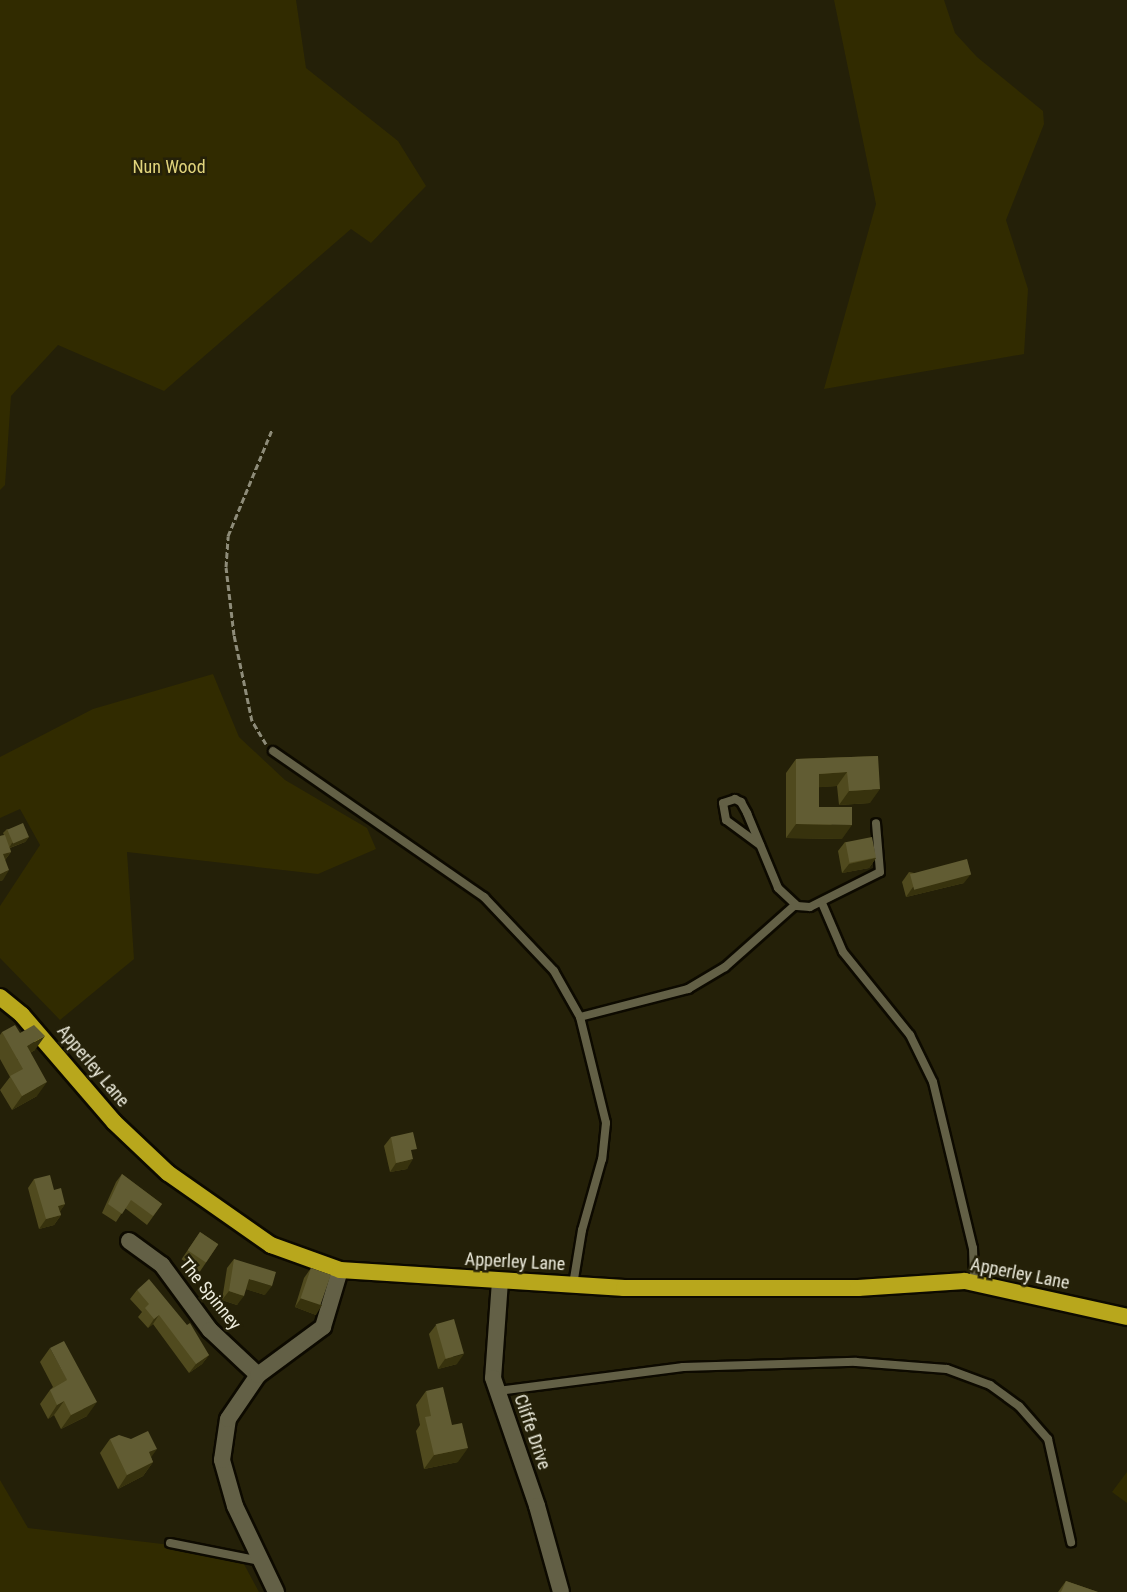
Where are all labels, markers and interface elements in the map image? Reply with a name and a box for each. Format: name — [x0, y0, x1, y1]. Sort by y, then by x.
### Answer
park label: Nun Wood — [132, 156, 206, 178]
street label: Apperley Lane — [52, 1021, 134, 1111]
street label: Apperley Lane — [464, 1249, 566, 1275]
street label: The Spinney — [174, 1254, 246, 1334]
street label: Apperley Lane — [969, 1254, 1071, 1294]
street label: Cliffe Drive — [509, 1392, 555, 1472]

